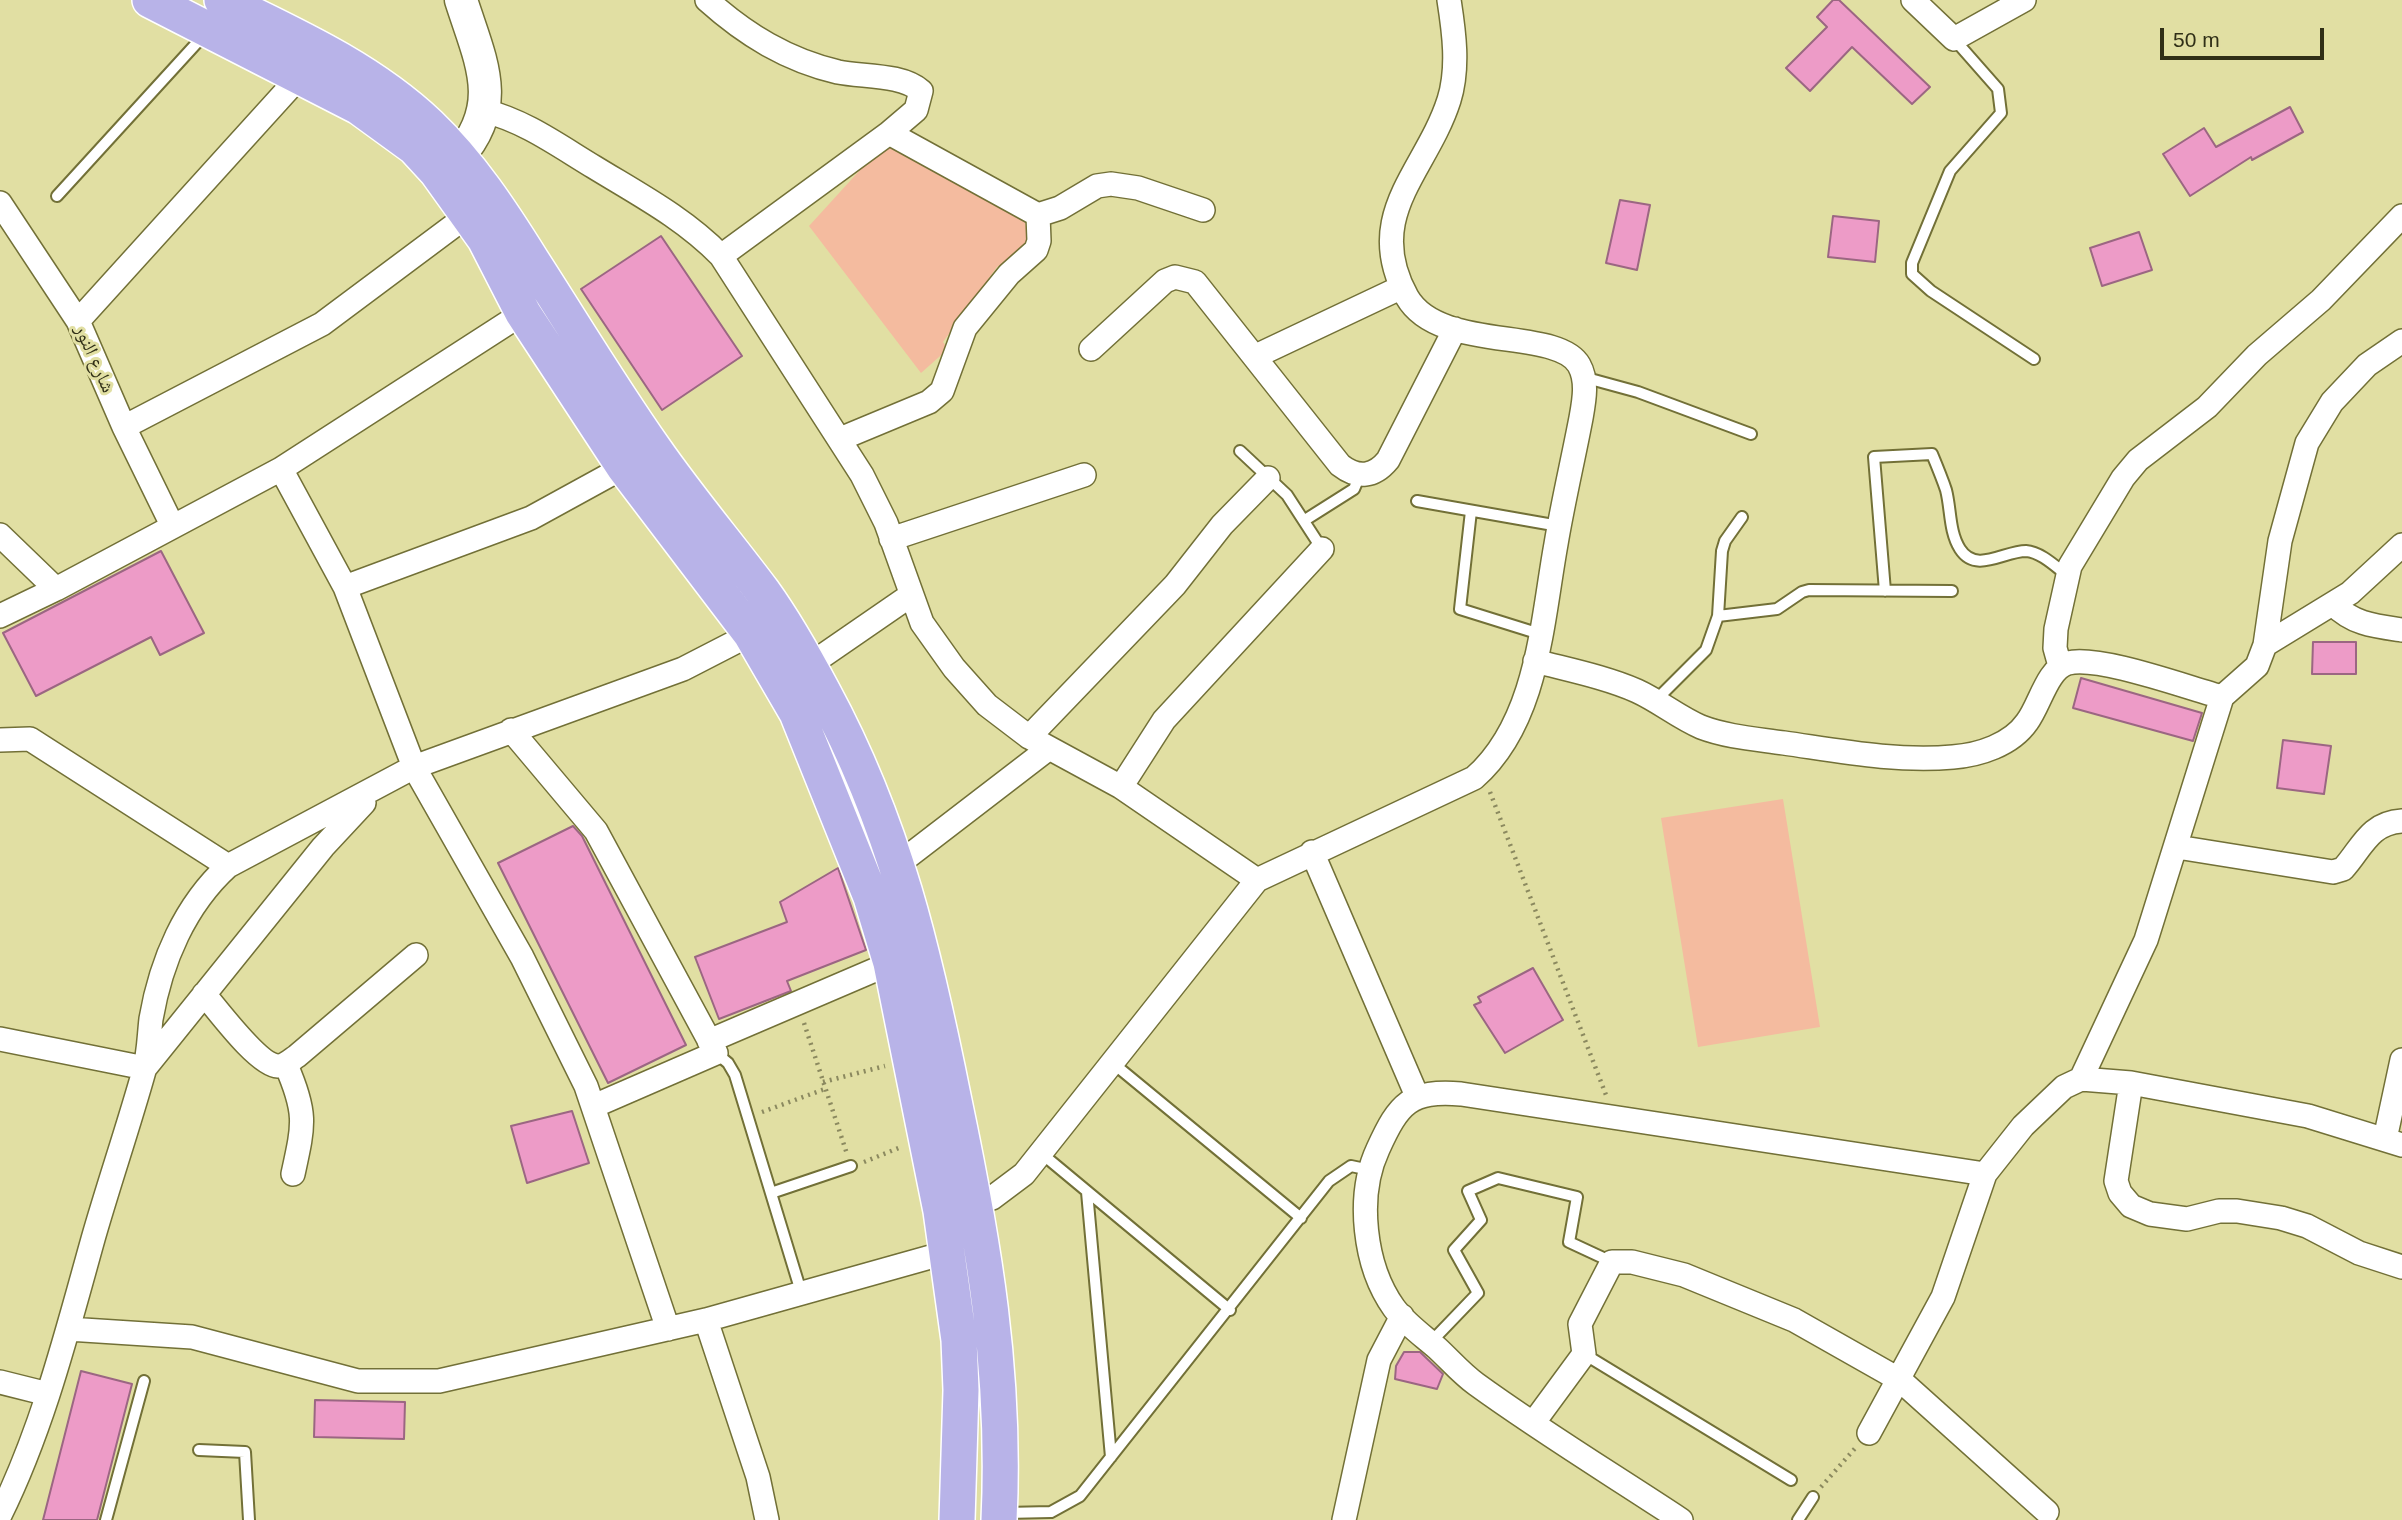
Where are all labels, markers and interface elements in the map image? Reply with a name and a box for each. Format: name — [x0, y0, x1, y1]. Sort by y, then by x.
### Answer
scale bar — [2164, 14, 2328, 58]
text: 50 m — [2173, 28, 2220, 51]
street label: شارع النور — [69, 322, 119, 396]

